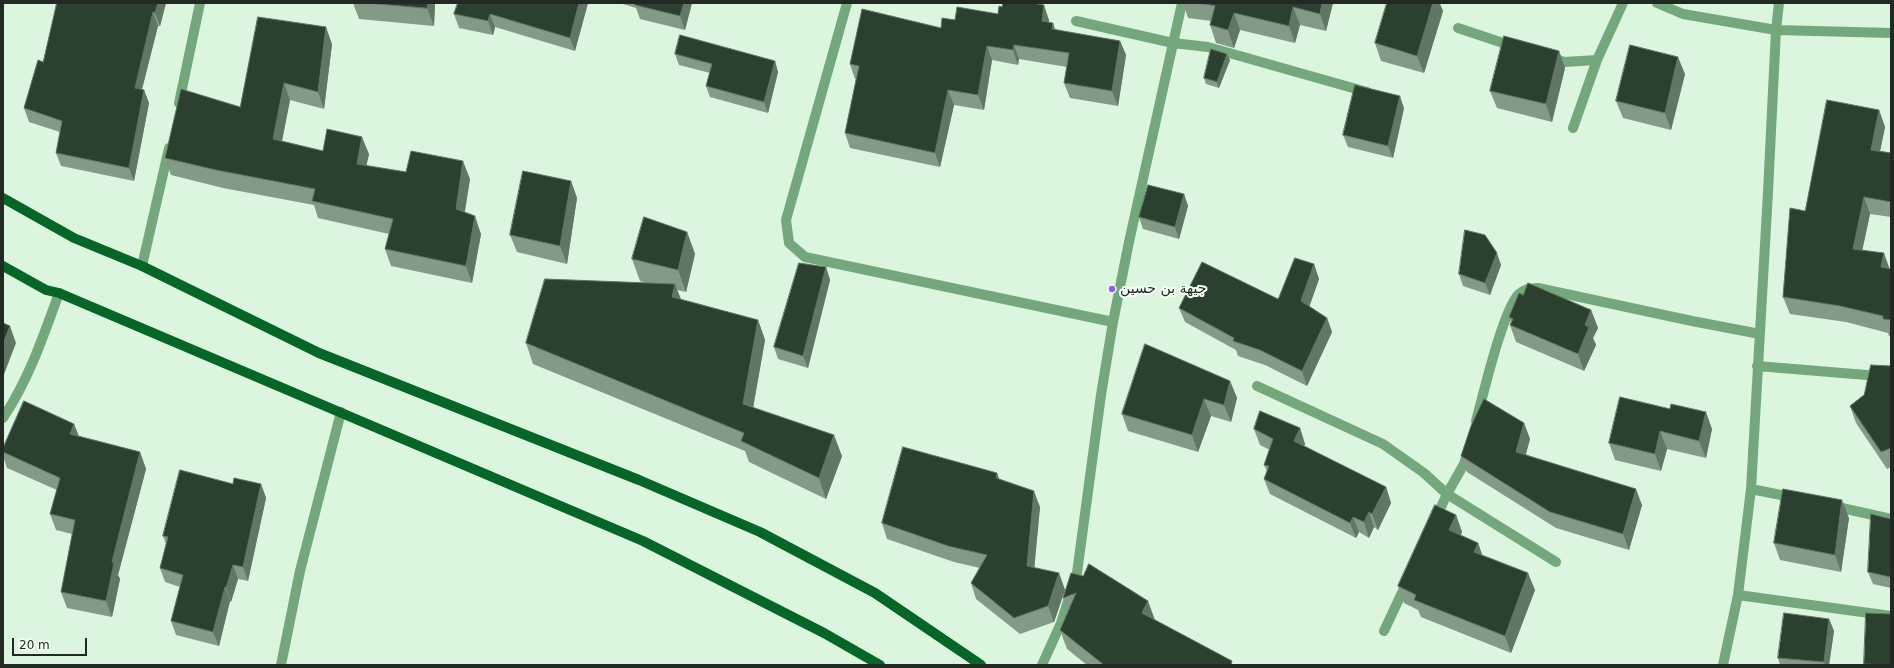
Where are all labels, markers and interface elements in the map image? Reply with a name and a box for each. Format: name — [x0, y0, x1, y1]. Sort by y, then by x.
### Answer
place label: جيهة بن حسين — [1120, 281, 1206, 297]
marker: جيهة بن حسين — [1107, 284, 1117, 294]
scale bar — [14, 630, 89, 656]
text: 20 m — [19, 638, 50, 652]

